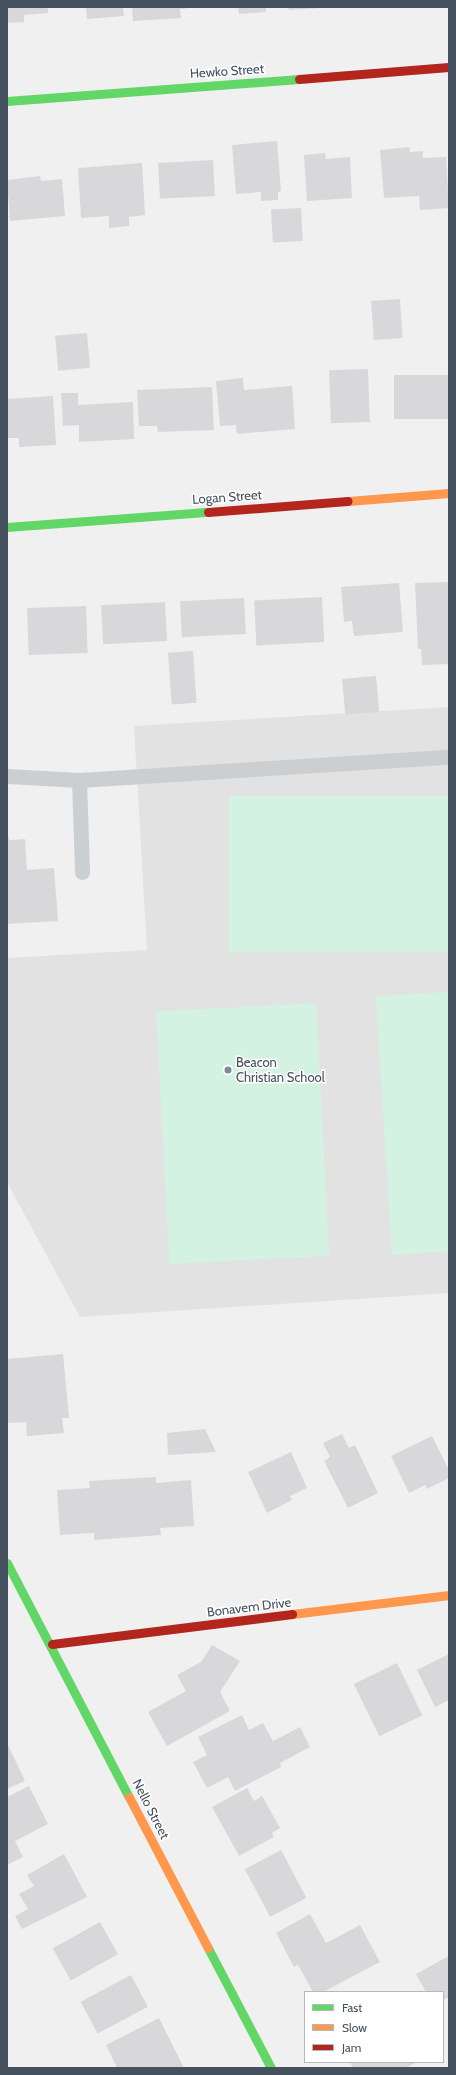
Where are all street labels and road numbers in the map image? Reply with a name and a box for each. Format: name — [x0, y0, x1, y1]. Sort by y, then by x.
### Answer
street label: Hewko Street — [189, 61, 265, 81]
street label: Logan Street — [192, 487, 262, 507]
street label: Bonavem Drive — [206, 1594, 292, 1620]
street label: Nello Street — [129, 1776, 173, 1842]

